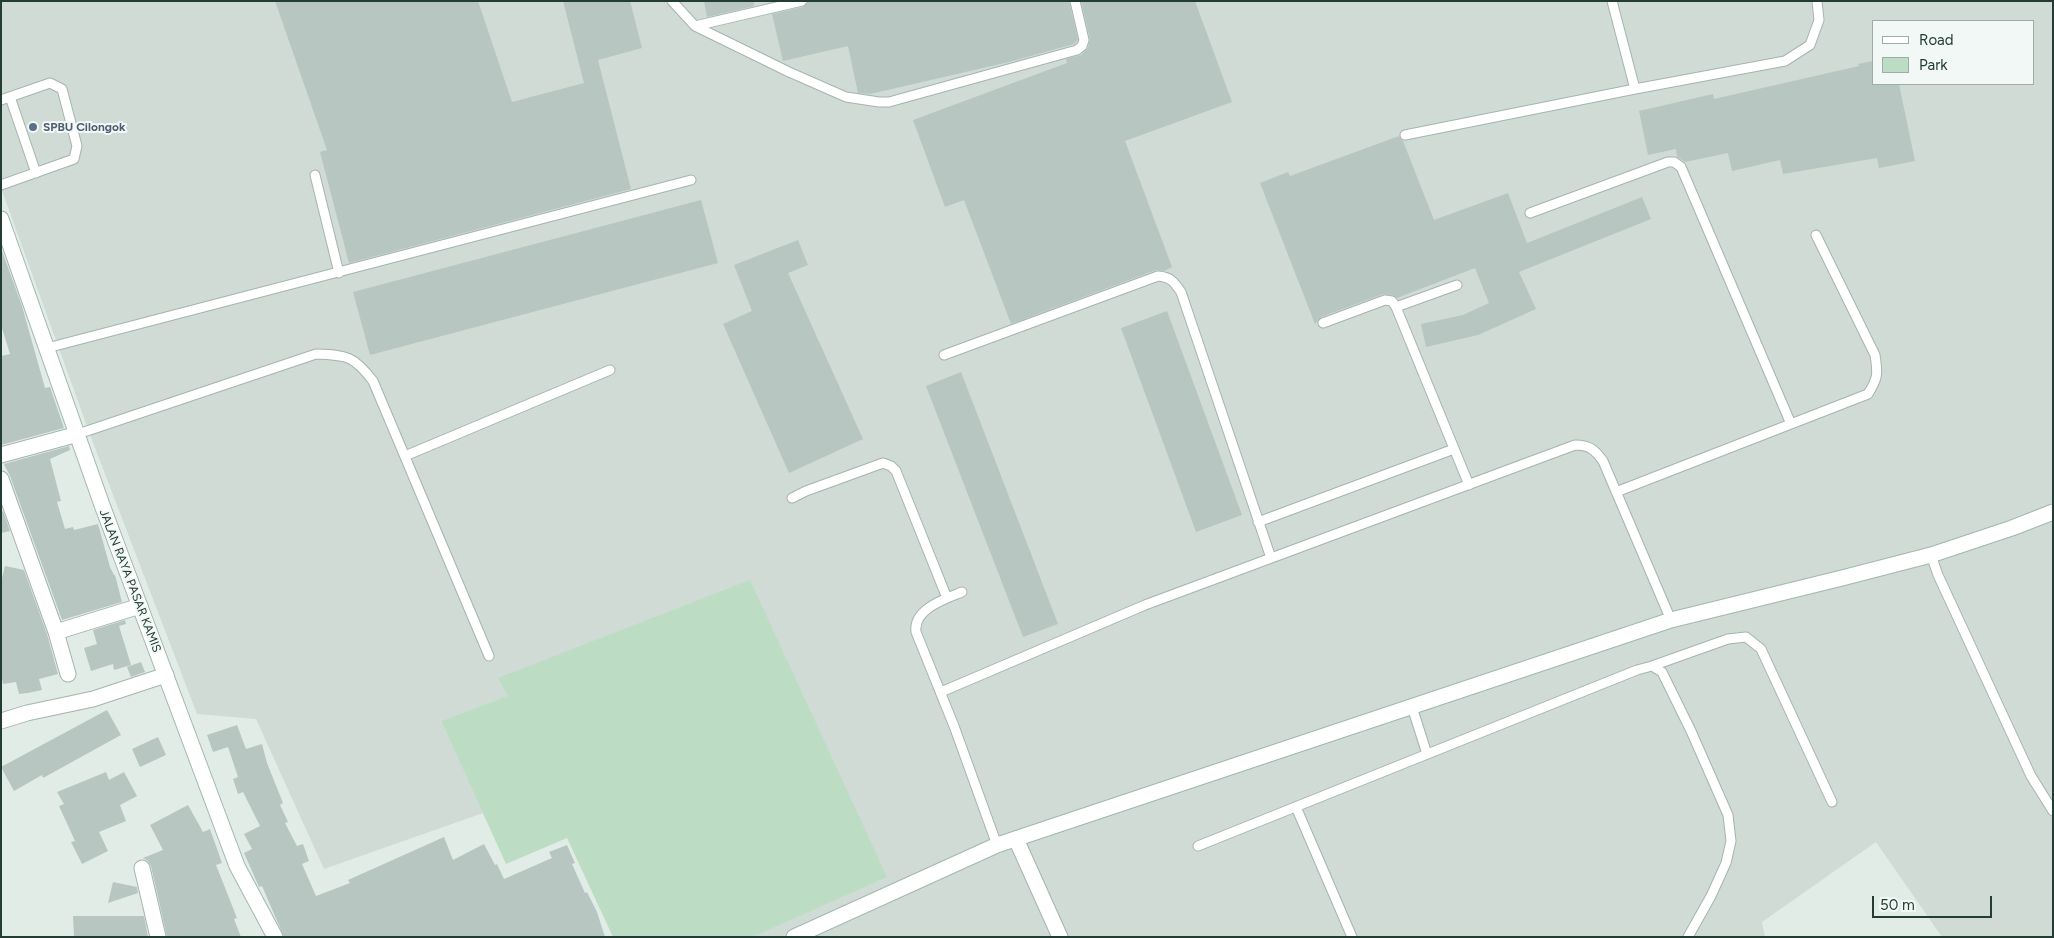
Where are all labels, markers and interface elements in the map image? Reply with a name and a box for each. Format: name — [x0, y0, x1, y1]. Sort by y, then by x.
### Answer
legend — [1872, 20, 2034, 85]
text: Road — [1919, 31, 1954, 49]
text: Park — [1919, 56, 1948, 74]
place label: SPBU Cilongok — [43, 120, 125, 134]
marker: SPBU Cilongok — [27, 121, 39, 133]
street label: JALAN RAYA PASAR KAMIS — [96, 507, 164, 655]
scale bar — [1874, 886, 1994, 918]
text: 50 m — [1880, 896, 1915, 914]

